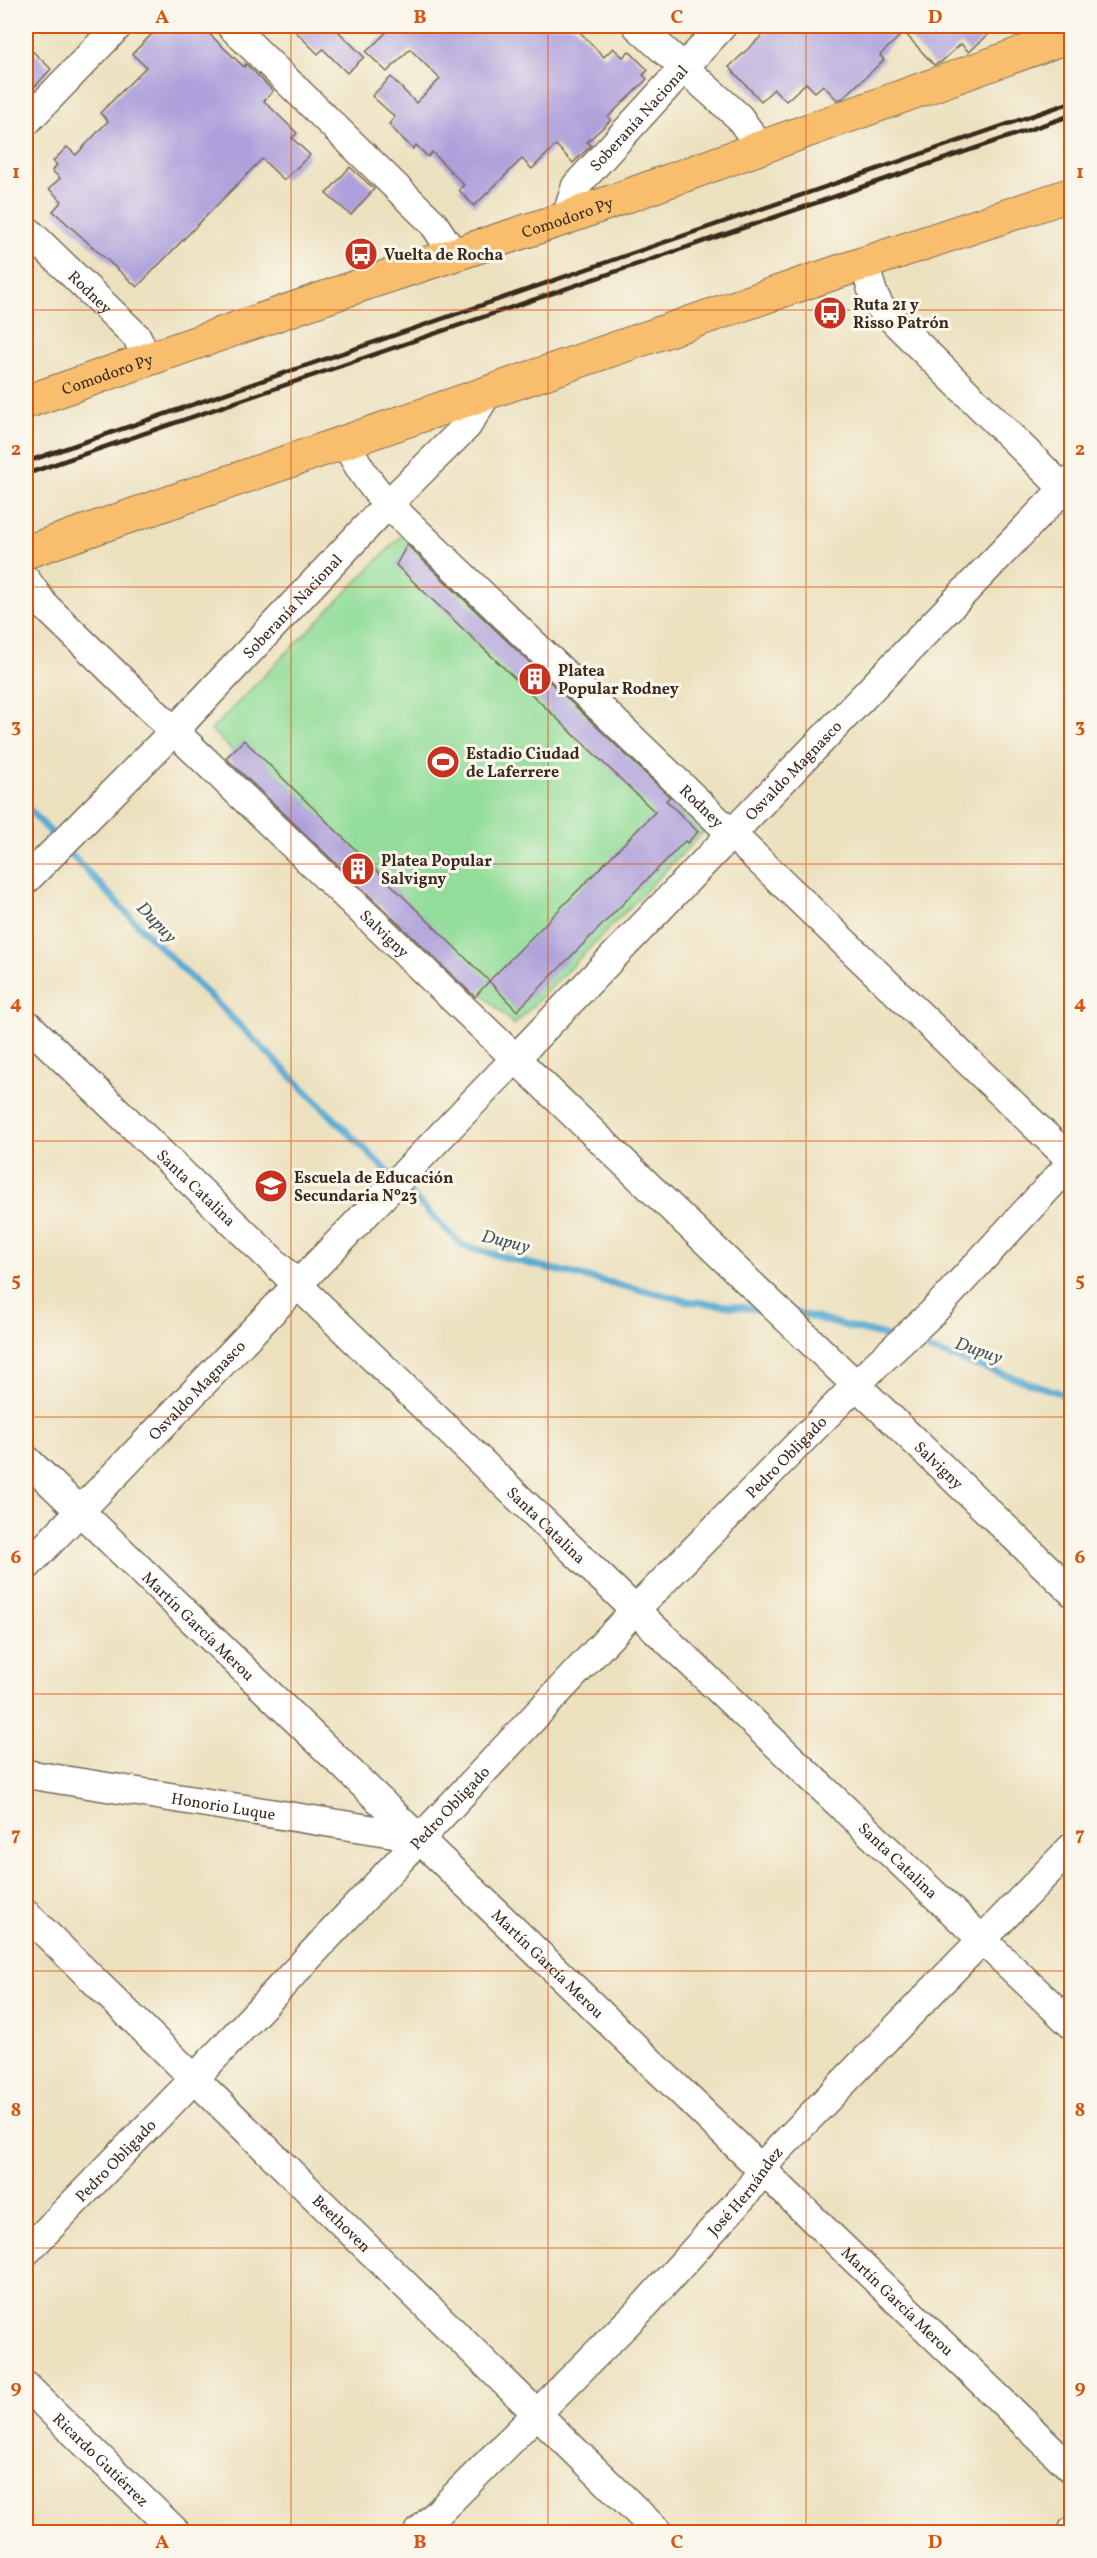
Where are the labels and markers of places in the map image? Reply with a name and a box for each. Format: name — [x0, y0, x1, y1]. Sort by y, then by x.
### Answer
bus stop icon: Vuelta de Rocha — [343, 236, 379, 272]
place label: Vuelta de Rocha — [384, 245, 503, 267]
bus stop icon: Ruta 21 y Risso Patrón — [812, 295, 848, 331]
place label: Ruta 21 y Risso Patrón — [853, 295, 949, 335]
building icon: Platea Popular Rodney — [517, 661, 553, 697]
place label: Platea Popular Rodney — [558, 661, 679, 701]
sports icon: Estadio Ciudad de Laferrere — [425, 744, 461, 780]
place label: Estadio Ciudad de Laferrere — [466, 744, 580, 784]
building icon: Platea Popular Salvigny — [340, 851, 376, 887]
place label: Platea Popular Salvigny — [381, 851, 492, 891]
school or university icon: Escuela de Educación Secundaria Nº23 — [253, 1168, 289, 1204]
place label: Escuela de Educación Secundaria Nº23 — [294, 1168, 454, 1208]

